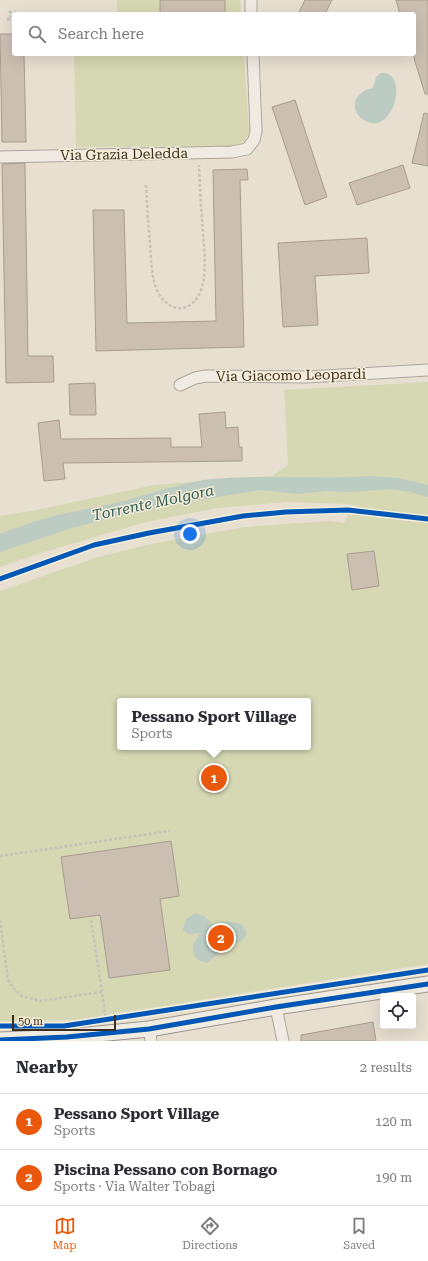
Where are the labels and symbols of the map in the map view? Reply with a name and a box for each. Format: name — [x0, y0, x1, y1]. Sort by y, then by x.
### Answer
street label: Via Grazia Deledda — [60, 145, 188, 163]
street label: Via Giacomo Leopardi — [216, 366, 367, 384]
water label: Torrente Molgora — [90, 481, 216, 525]
your location — [180, 524, 200, 544]
pin: 1 — [201, 763, 227, 793]
pin: 2 — [208, 923, 234, 953]
scale bar — [12, 1013, 116, 1032]

